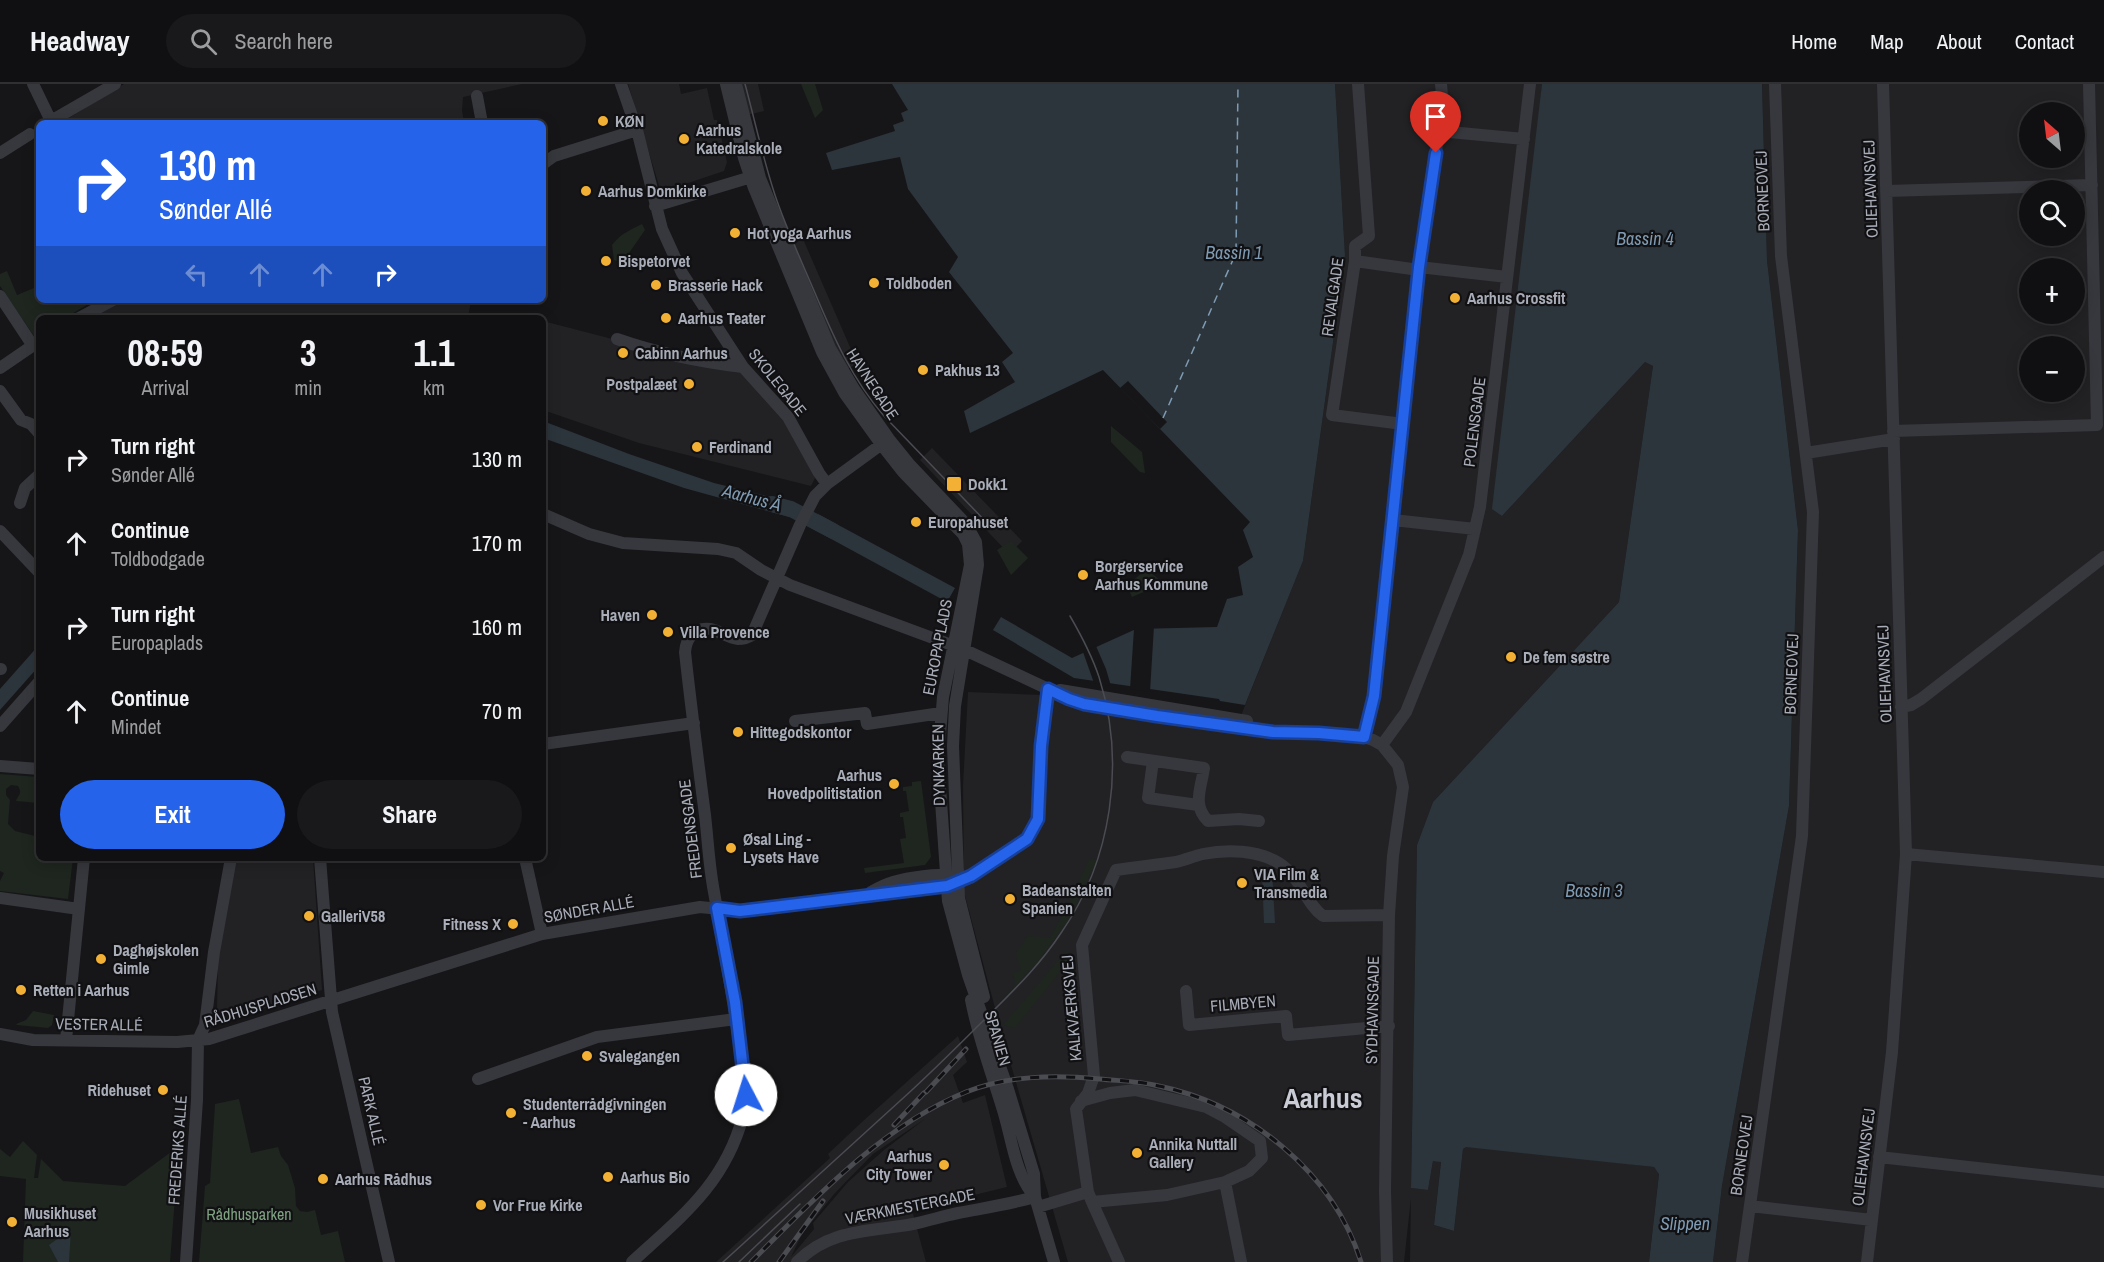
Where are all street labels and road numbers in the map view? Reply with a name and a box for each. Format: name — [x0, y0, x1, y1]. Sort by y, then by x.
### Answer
street label: OLIEHAVNSVEJ — [1857, 140, 1883, 238]
street label: BORNEOVEJ — [1750, 150, 1774, 232]
street label: REVALGADE — [1316, 256, 1348, 338]
street label: SKOLEGADE — [744, 344, 812, 420]
street label: HAVNEGADE — [842, 344, 904, 424]
street label: POLENSGADE — [1458, 376, 1490, 468]
street label: EUROPAPLADS — [917, 597, 957, 697]
street label: OLIEHAVNSVEJ — [1871, 625, 1897, 723]
street label: BORNEOVEJ — [1779, 633, 1803, 715]
street label: DYNKARKEN — [926, 724, 950, 806]
street label: FREDENSGADE — [673, 778, 707, 880]
street label: SØNDER ALLÉ — [542, 890, 636, 928]
street label: KALKVÆRKSVEJ — [1055, 954, 1087, 1062]
street label: SYDHAVNSGADE — [1360, 956, 1384, 1064]
street label: RÅDHUSPLADSEN — [201, 977, 319, 1033]
street label: FILMBYEN — [1209, 989, 1277, 1017]
street label: SPANIEN — [980, 1008, 1016, 1068]
street label: VESTER ALLÉ — [55, 1012, 143, 1036]
street label: PARK ALLÉ — [353, 1075, 391, 1147]
street label: FREDERIKS ALLÉ — [162, 1094, 192, 1206]
street label: OLIEHAVNSVEJ — [1846, 1107, 1880, 1207]
street label: BORNEOVEJ — [1724, 1113, 1758, 1197]
street label: VÆRKMESTERGADE — [843, 1183, 977, 1229]

